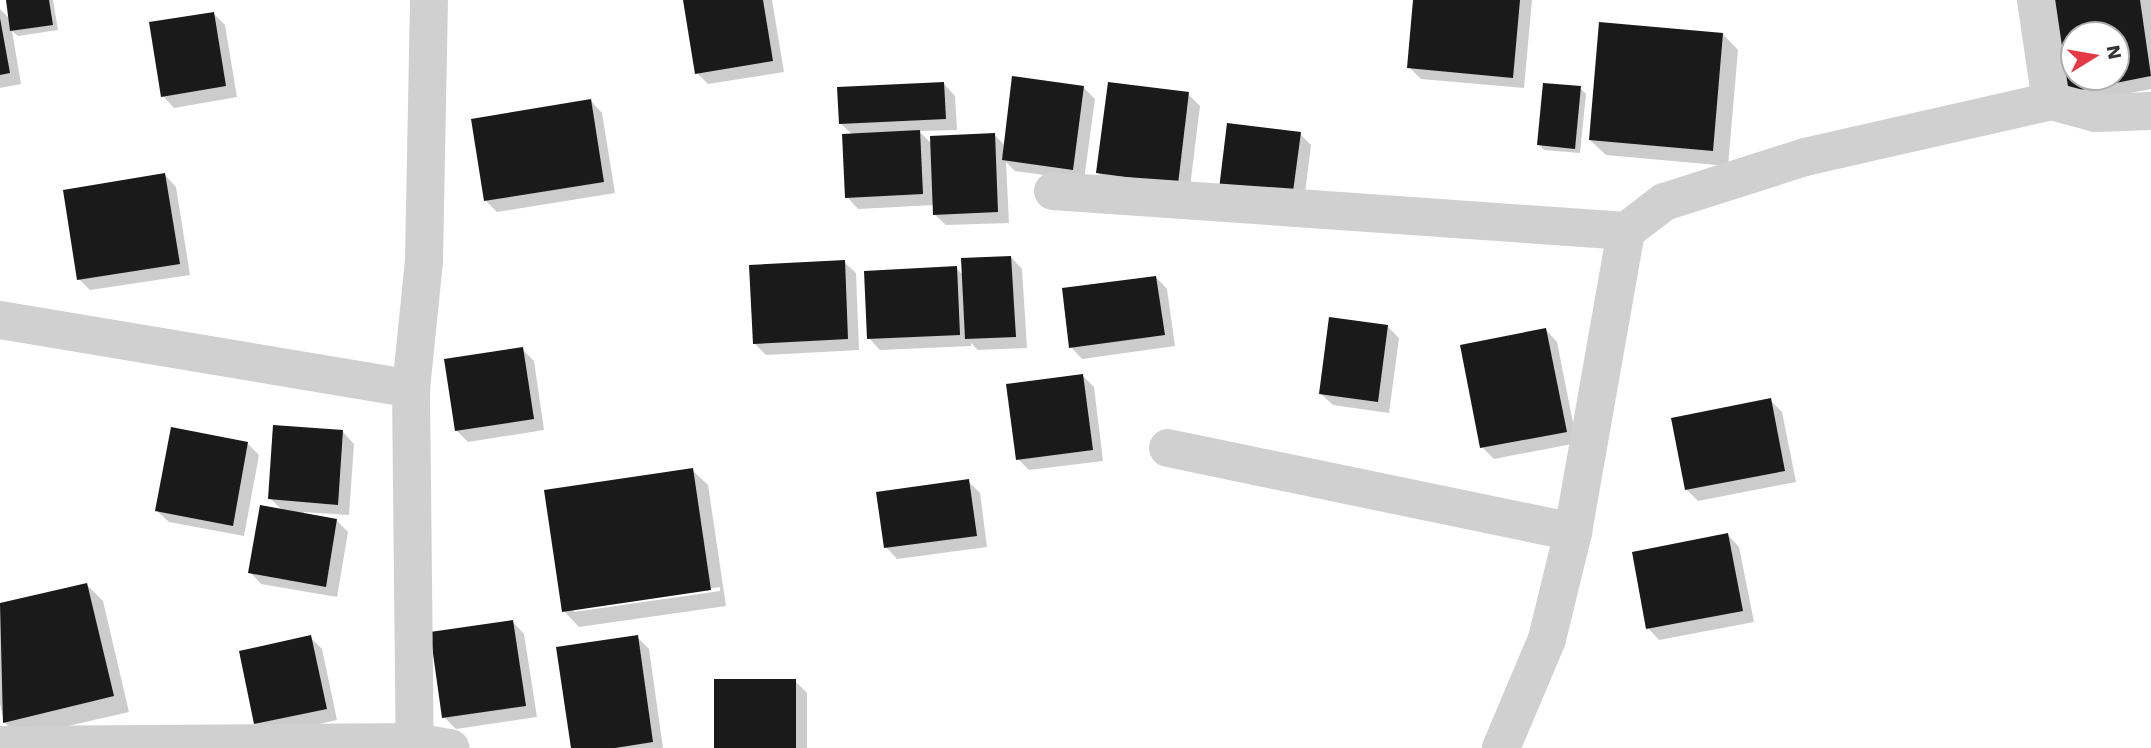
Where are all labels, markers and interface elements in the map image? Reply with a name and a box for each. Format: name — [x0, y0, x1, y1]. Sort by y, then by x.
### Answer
north arrow — [2060, 21, 2130, 91]
text: N — [2102, 43, 2127, 61]

